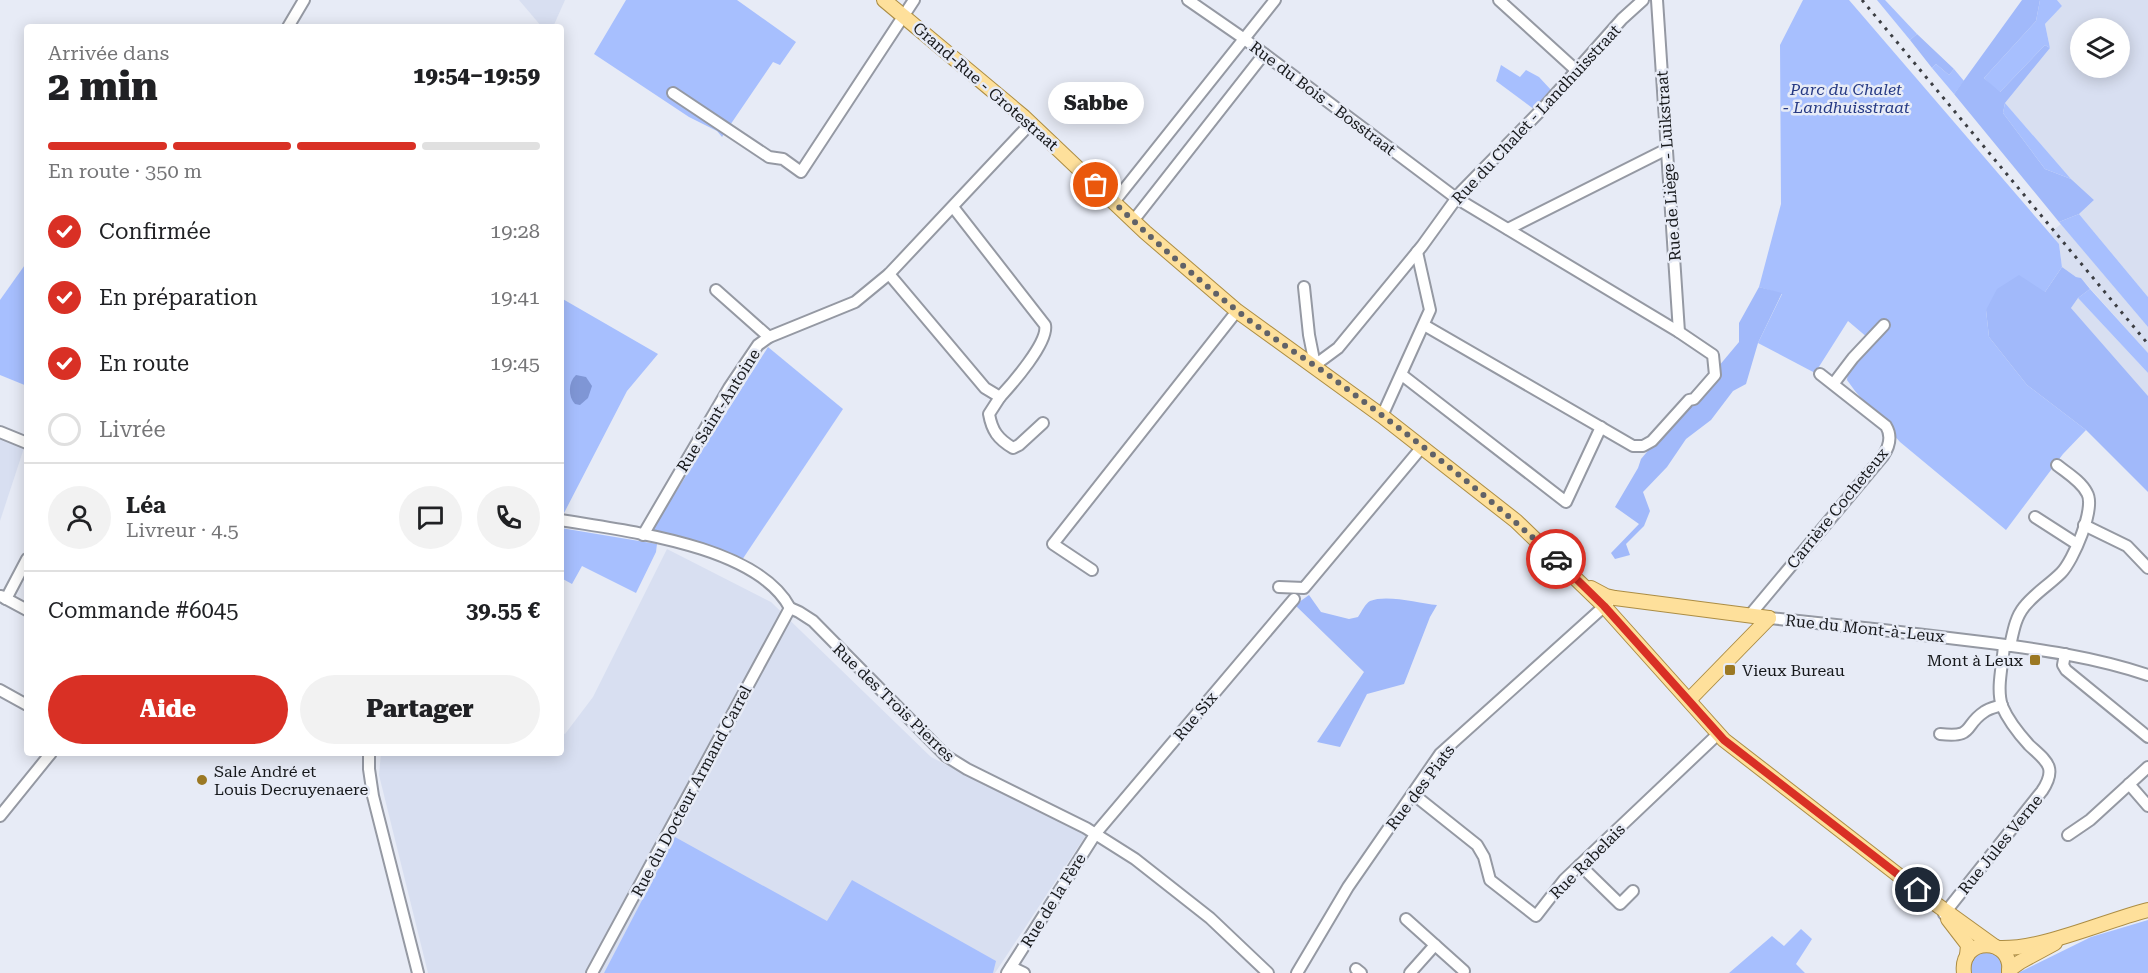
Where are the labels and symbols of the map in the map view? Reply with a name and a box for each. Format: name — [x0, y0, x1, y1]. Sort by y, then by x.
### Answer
street label: Grand-Rue - Grotestraat — [909, 18, 1062, 155]
street label: Rue du Chalet - Landhuisstraat — [1448, 21, 1625, 208]
street label: Rue du Bois - Bosstraat — [1246, 37, 1399, 159]
street label: Rue de Liège - Luikstraat — [1652, 70, 1685, 262]
park label: Parc du Chalet - Landhuisstraat — [1782, 80, 1910, 117]
callout: Sabbe — [1048, 83, 1144, 125]
pin — [1070, 159, 1121, 210]
street label: Rue Saint-Antoine — [673, 345, 764, 475]
street label: Carrière Cocheteux — [1783, 444, 1892, 573]
courier — [1526, 529, 1586, 589]
street label: Rue du Mont-à-Leux — [1784, 611, 1946, 646]
street label: Rue des Trois Pierres — [829, 639, 959, 766]
place label: Mont à Leux — [1927, 651, 2024, 670]
marker: Mont à Leux — [2028, 653, 2042, 667]
place label: Vieux Bureau — [1742, 661, 1845, 680]
marker: Vieux Bureau — [1723, 663, 1737, 677]
street label: Rue du Docteur Armand Carrel — [627, 682, 755, 900]
street label: Rue Six — [1169, 687, 1222, 745]
street label: Rue des Piats — [1382, 741, 1459, 834]
place label: Sale André et Louis Decruyenaere — [214, 762, 368, 799]
marker: Sale André et Louis Decruyenaere — [195, 773, 209, 787]
street label: Rue Jules Verne — [1954, 791, 2046, 898]
street label: Rue Rabelais — [1546, 819, 1629, 903]
street label: Rue de la Fère — [1017, 850, 1090, 951]
pin — [1892, 864, 1943, 915]

